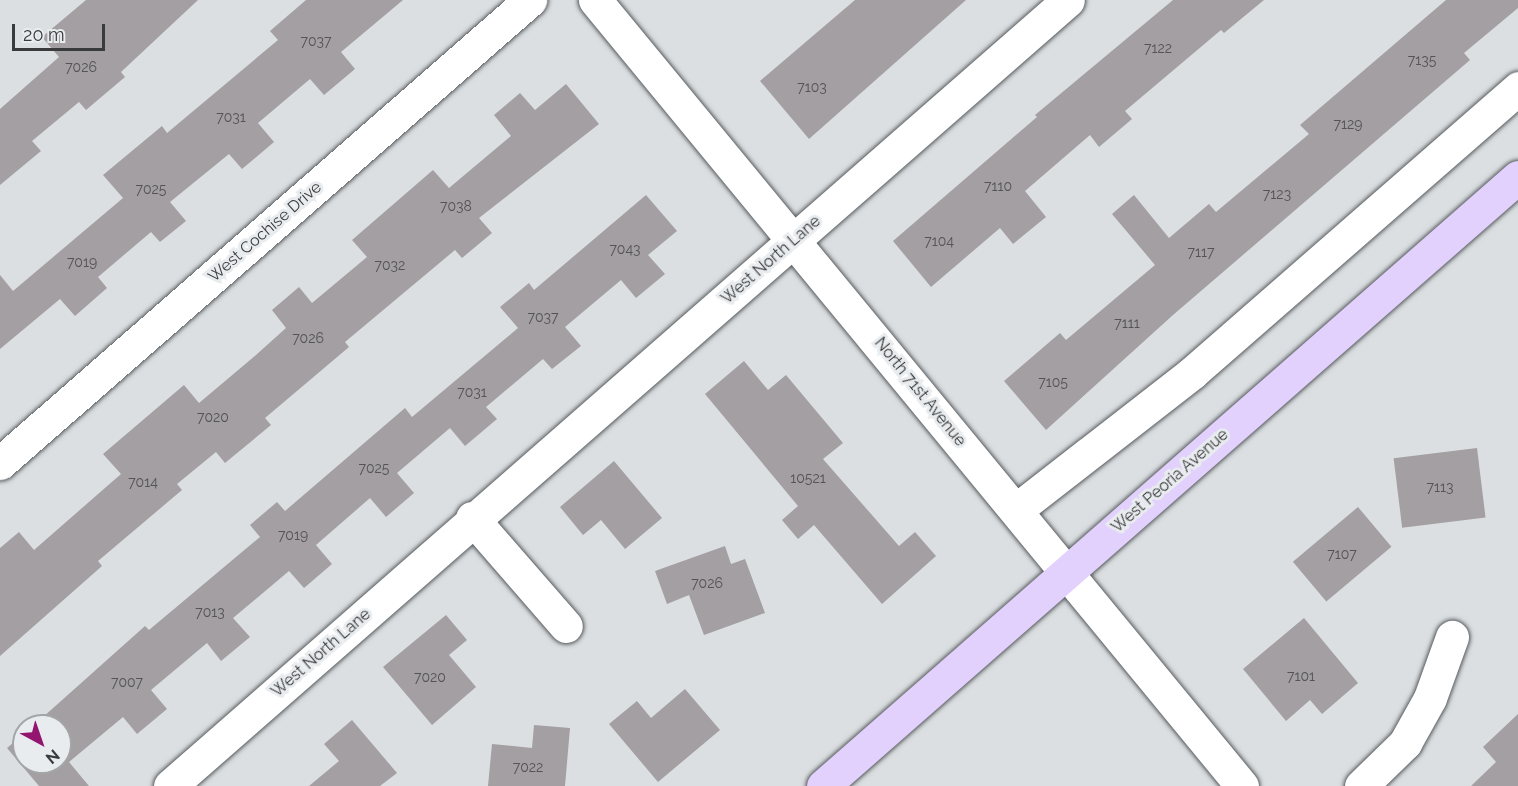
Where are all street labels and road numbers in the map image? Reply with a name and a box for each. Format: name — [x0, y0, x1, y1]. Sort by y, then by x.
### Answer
street label: West Cochise Drive — [204, 178, 326, 286]
street label: West North Lane — [717, 212, 825, 308]
street label: North 71st Avenue — [870, 334, 970, 450]
street label: West Peoria Avenue — [1107, 425, 1233, 537]
street label: West North Lane — [267, 605, 375, 701]

